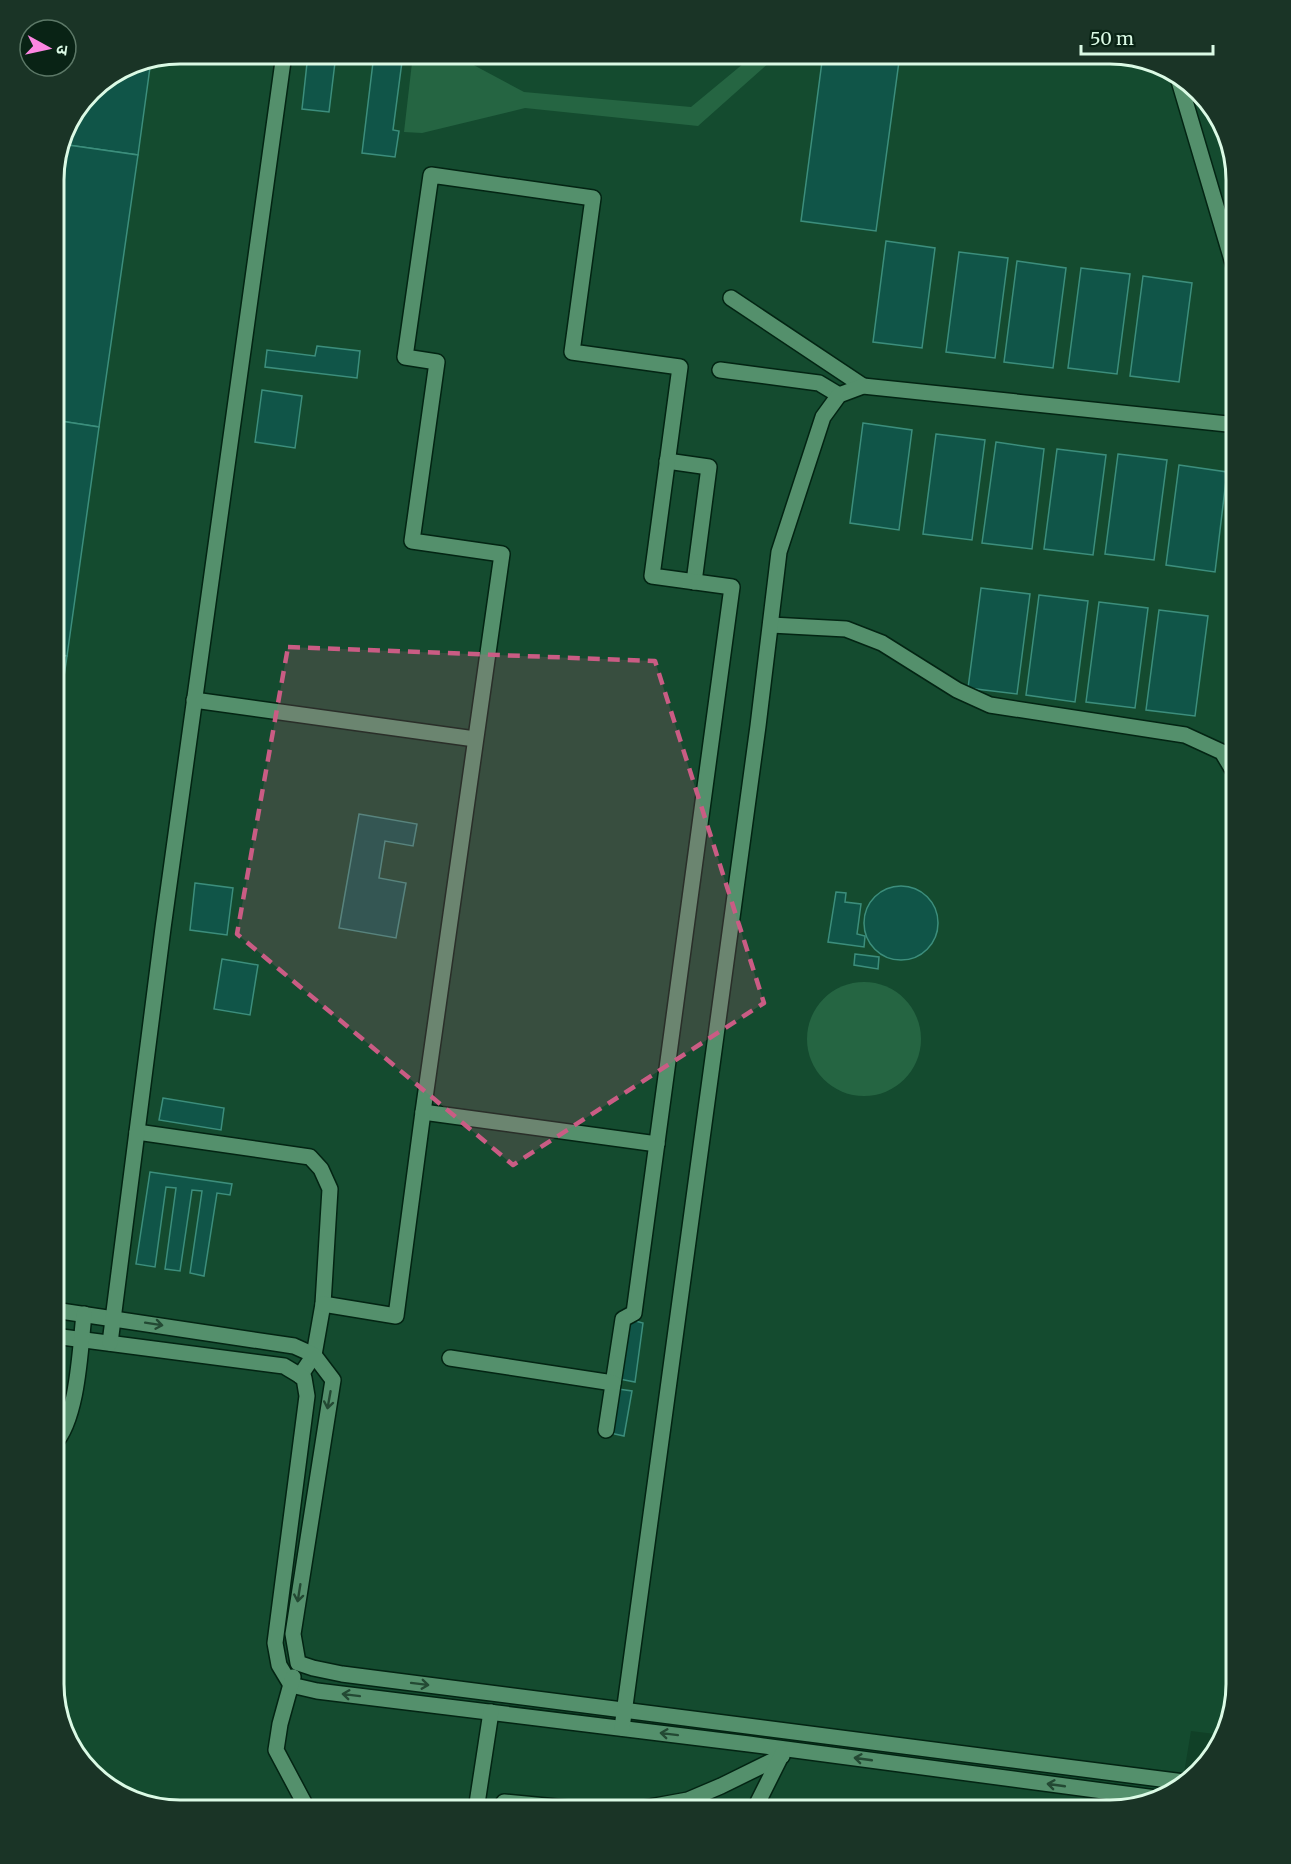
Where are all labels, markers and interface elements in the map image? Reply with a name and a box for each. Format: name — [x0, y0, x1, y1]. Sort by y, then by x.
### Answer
north arrow — [18, 18, 78, 78]
scale bar — [1081, 18, 1213, 56]
text: 50 m — [1090, 27, 1134, 50]
text: उ — [52, 44, 73, 57]
one-way arrow — [143, 1319, 163, 1330]
one-way arrow — [323, 1390, 334, 1409]
one-way arrow — [293, 1582, 304, 1602]
one-way arrow — [409, 1679, 429, 1690]
one-way arrow — [341, 1689, 361, 1700]
one-way arrow — [660, 1728, 680, 1739]
one-way arrow — [853, 1753, 873, 1764]
one-way arrow — [1047, 1779, 1067, 1790]

